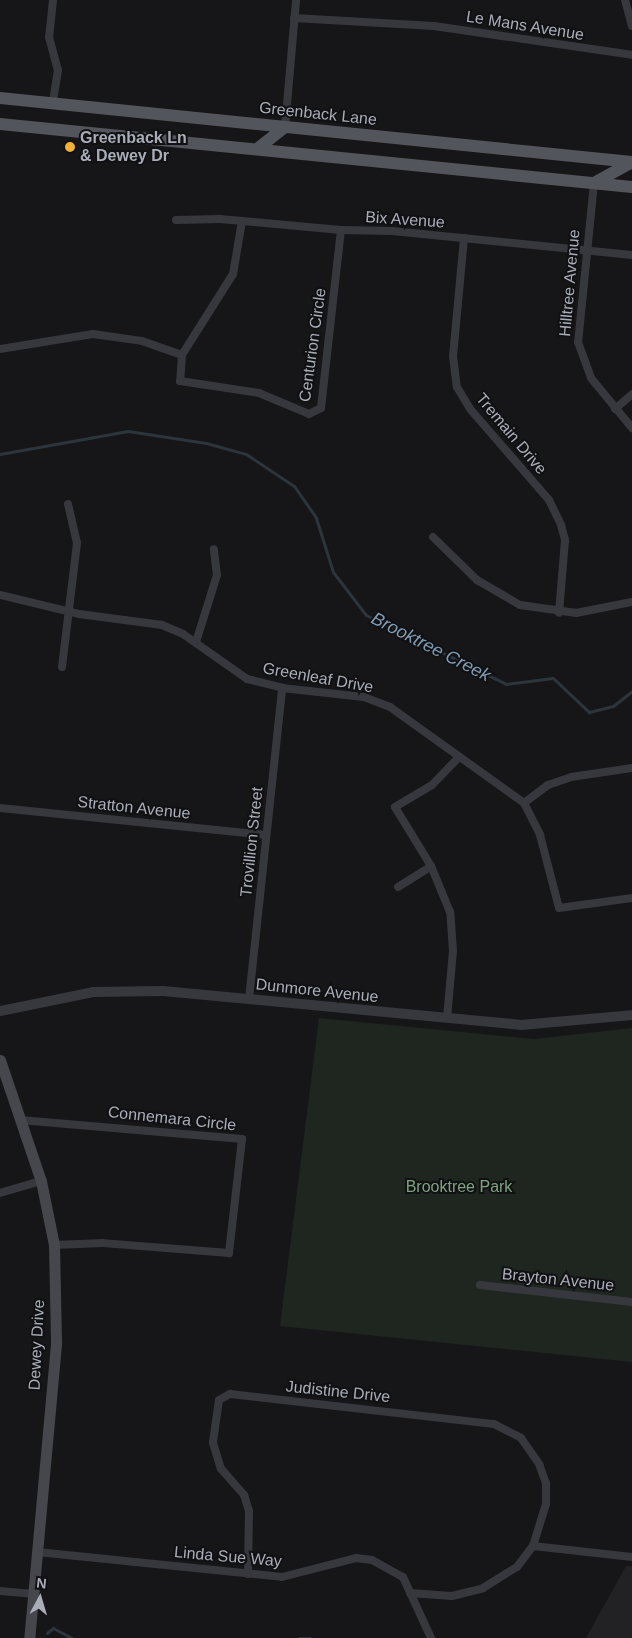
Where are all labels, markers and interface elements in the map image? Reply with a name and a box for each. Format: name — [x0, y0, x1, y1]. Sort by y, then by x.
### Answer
street label: Le Mans Avenue — [464, 7, 586, 45]
street label: Greenback Lane — [258, 98, 378, 130]
place label: Greenback Ln & Dewey Dr — [80, 128, 187, 166]
marker: Greenback Ln & Dewey Dr — [64, 141, 76, 153]
street label: Bix Avenue — [364, 208, 446, 232]
street label: Hilltree Avenue — [556, 228, 584, 338]
street label: Centurion Circle — [296, 287, 330, 403]
street label: Tremain Drive — [472, 390, 550, 478]
water label: Brooktree Creek — [368, 608, 494, 686]
street label: Greenleaf Drive — [261, 659, 375, 697]
street label: Trovillion Street — [237, 786, 267, 898]
street label: Stratton Avenue — [76, 792, 192, 824]
street label: Dunmore Avenue — [254, 975, 380, 1007]
street label: Connemara Circle — [107, 1103, 237, 1135]
park label: Brooktree Park — [406, 1177, 512, 1197]
street label: Brayton Avenue — [501, 1265, 615, 1295]
street label: Dewey Drive — [25, 1299, 49, 1391]
street label: Judistine Drive — [285, 1377, 391, 1407]
street label: Linda Sue Way — [173, 1543, 283, 1571]
north arrow — [15, 1573, 65, 1623]
text: N — [36, 1575, 47, 1592]

